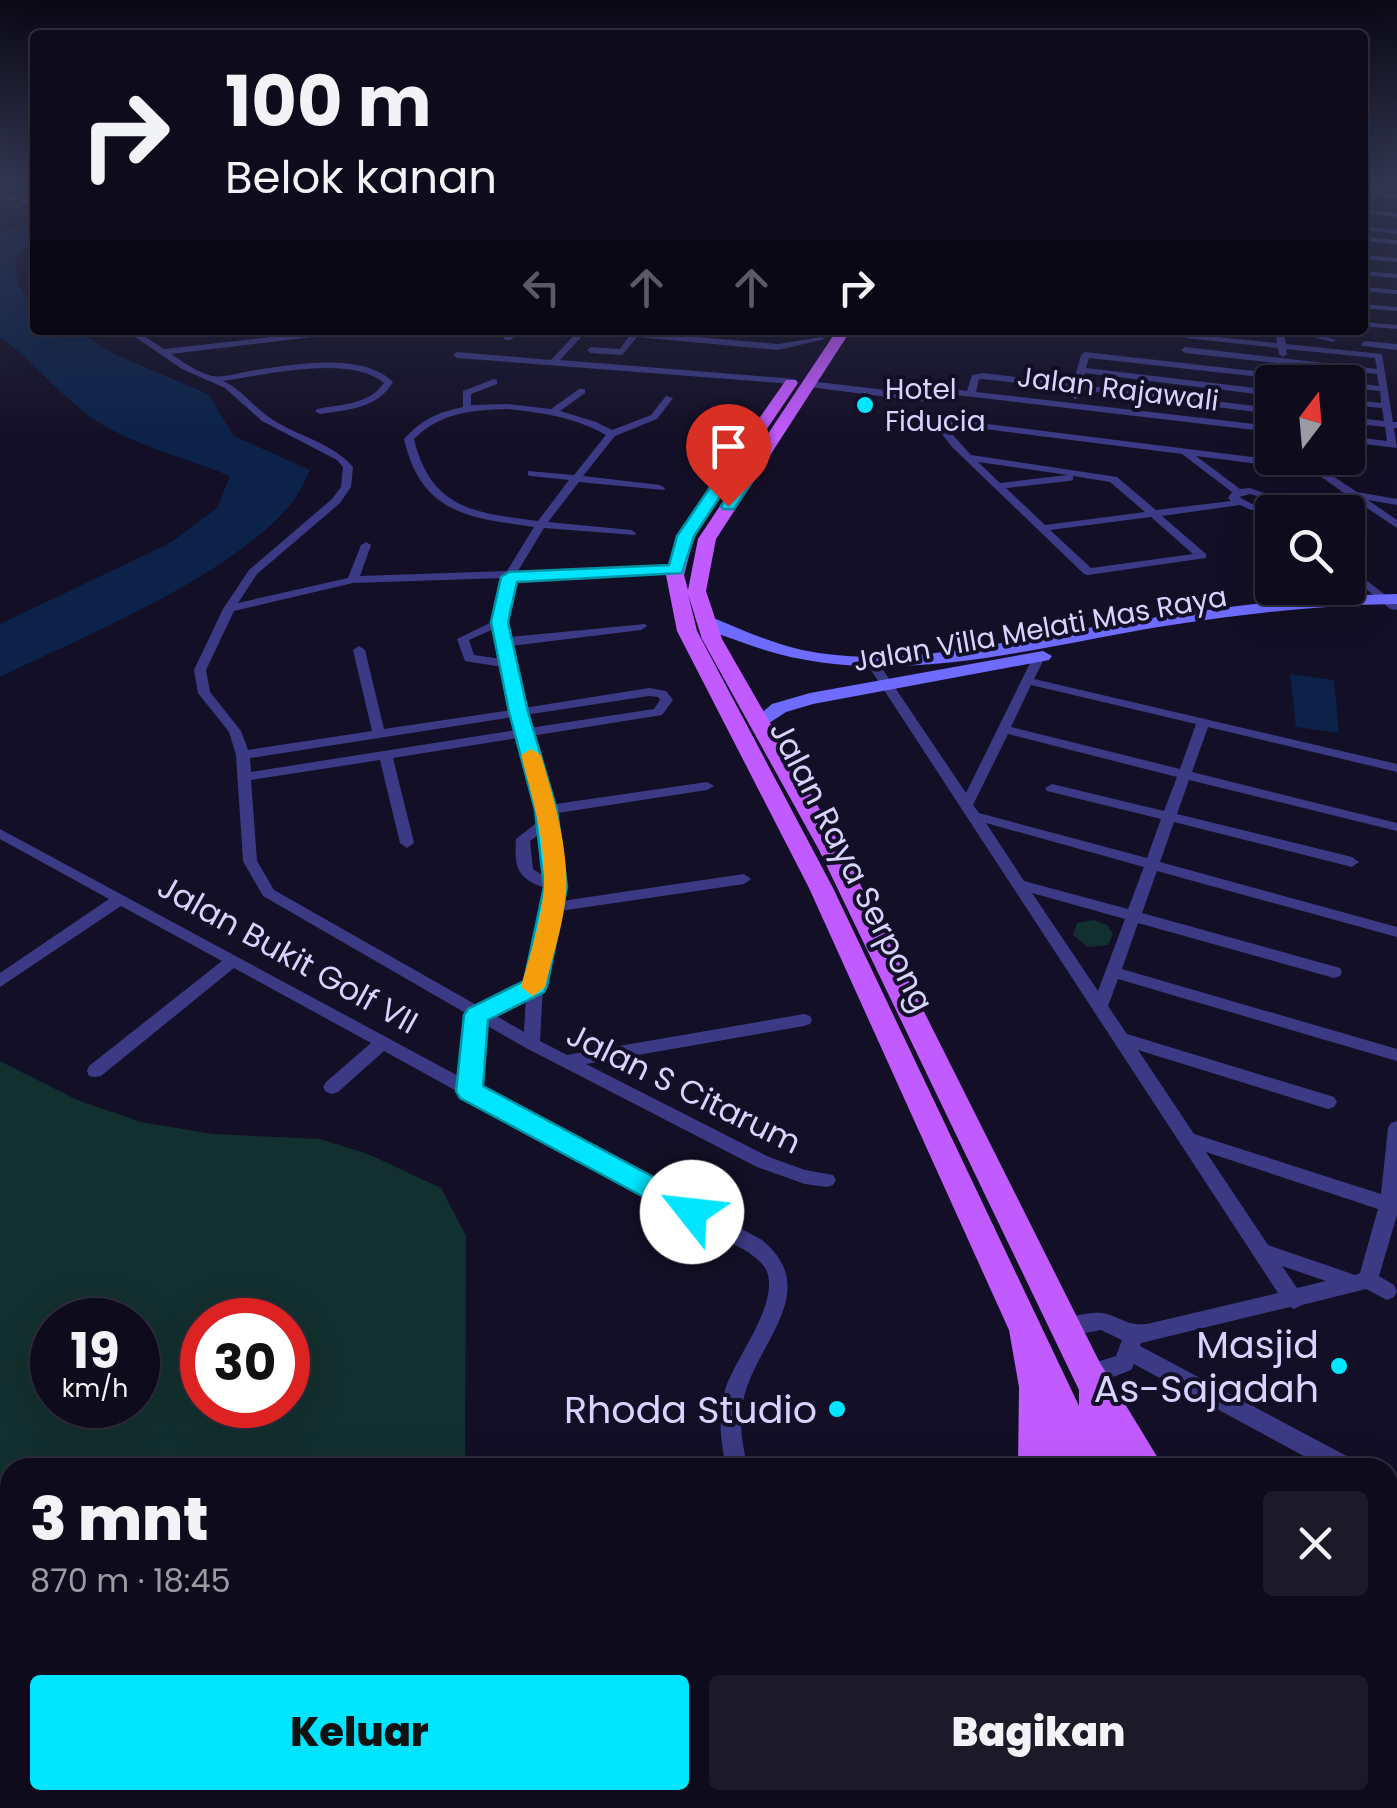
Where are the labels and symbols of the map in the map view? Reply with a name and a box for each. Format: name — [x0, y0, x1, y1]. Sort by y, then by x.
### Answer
street label: Jalan Rajawali — [1015, 357, 1221, 421]
north arrow — [1255, 365, 1365, 475]
place label: Hotel Fiducia — [885, 370, 986, 441]
marker: Hotel Fiducia — [854, 394, 876, 416]
pin — [686, 404, 771, 507]
street label: Jalan Villa Melati Mas Raya — [850, 577, 1230, 681]
street label: Jalan Raya Serpong — [759, 713, 945, 1019]
street label: Jalan Bukit Golf VII — [150, 864, 426, 1044]
street label: Jalan S Citarum — [559, 1012, 809, 1164]
position arrow — [640, 1160, 744, 1264]
speed limit sign: 30 — [180, 1298, 310, 1428]
place label: Masjid As-Sajadah — [1094, 1318, 1319, 1415]
marker: Masjid As-Sajadah — [1328, 1355, 1350, 1377]
place label: Rhoda Studio — [564, 1383, 817, 1436]
marker: Rhoda Studio — [826, 1398, 848, 1420]

